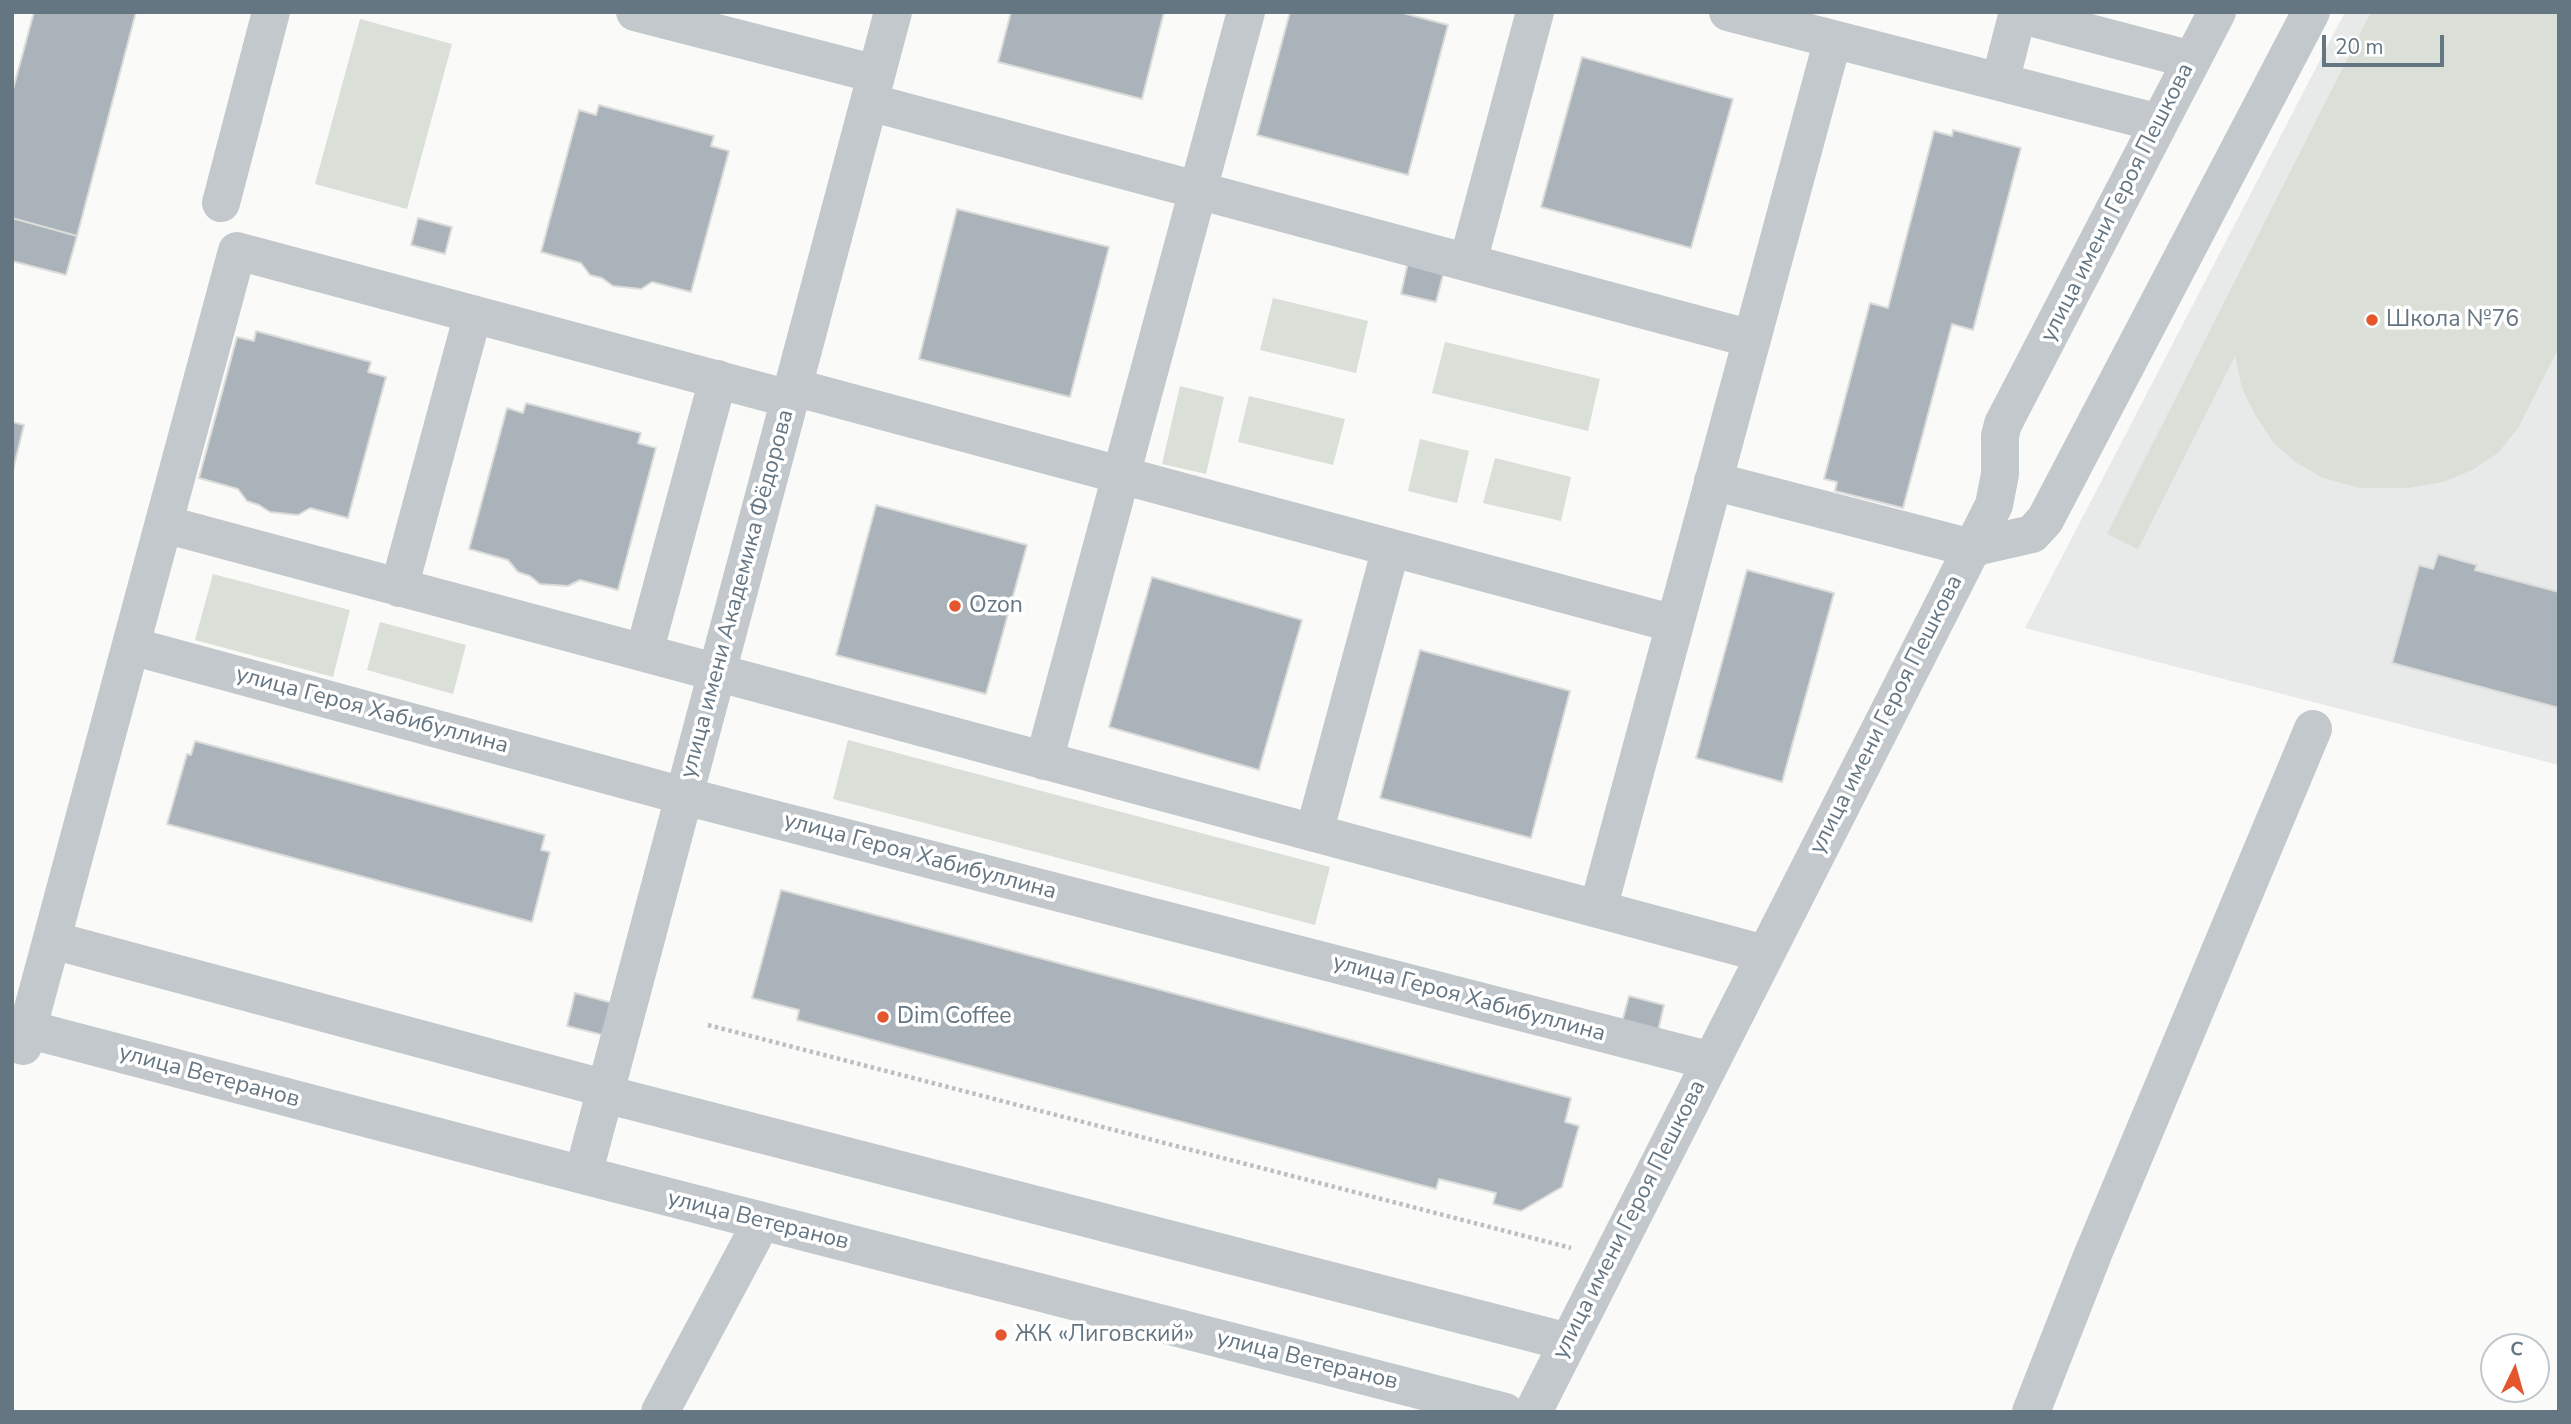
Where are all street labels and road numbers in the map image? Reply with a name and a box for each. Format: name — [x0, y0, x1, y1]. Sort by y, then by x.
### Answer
street label: улица имени Героя Пешкова — [2035, 59, 2201, 347]
street label: улица имени Академика Фёдорова — [675, 407, 801, 781]
street label: улица имени Героя Пешкова — [1804, 571, 1970, 859]
street label: улица Героя Хабибуллина — [233, 661, 511, 761]
street label: улица Героя Хабибуллина — [781, 807, 1059, 907]
street label: улица Героя Хабибуллина — [1330, 949, 1608, 1049]
street label: улица Ветеранов — [116, 1040, 302, 1114]
street label: улица имени Героя Пешкова — [1547, 1076, 1713, 1364]
street label: улица Ветеранов — [664, 1185, 852, 1257]
street label: улица Ветеранов — [1213, 1325, 1401, 1397]

